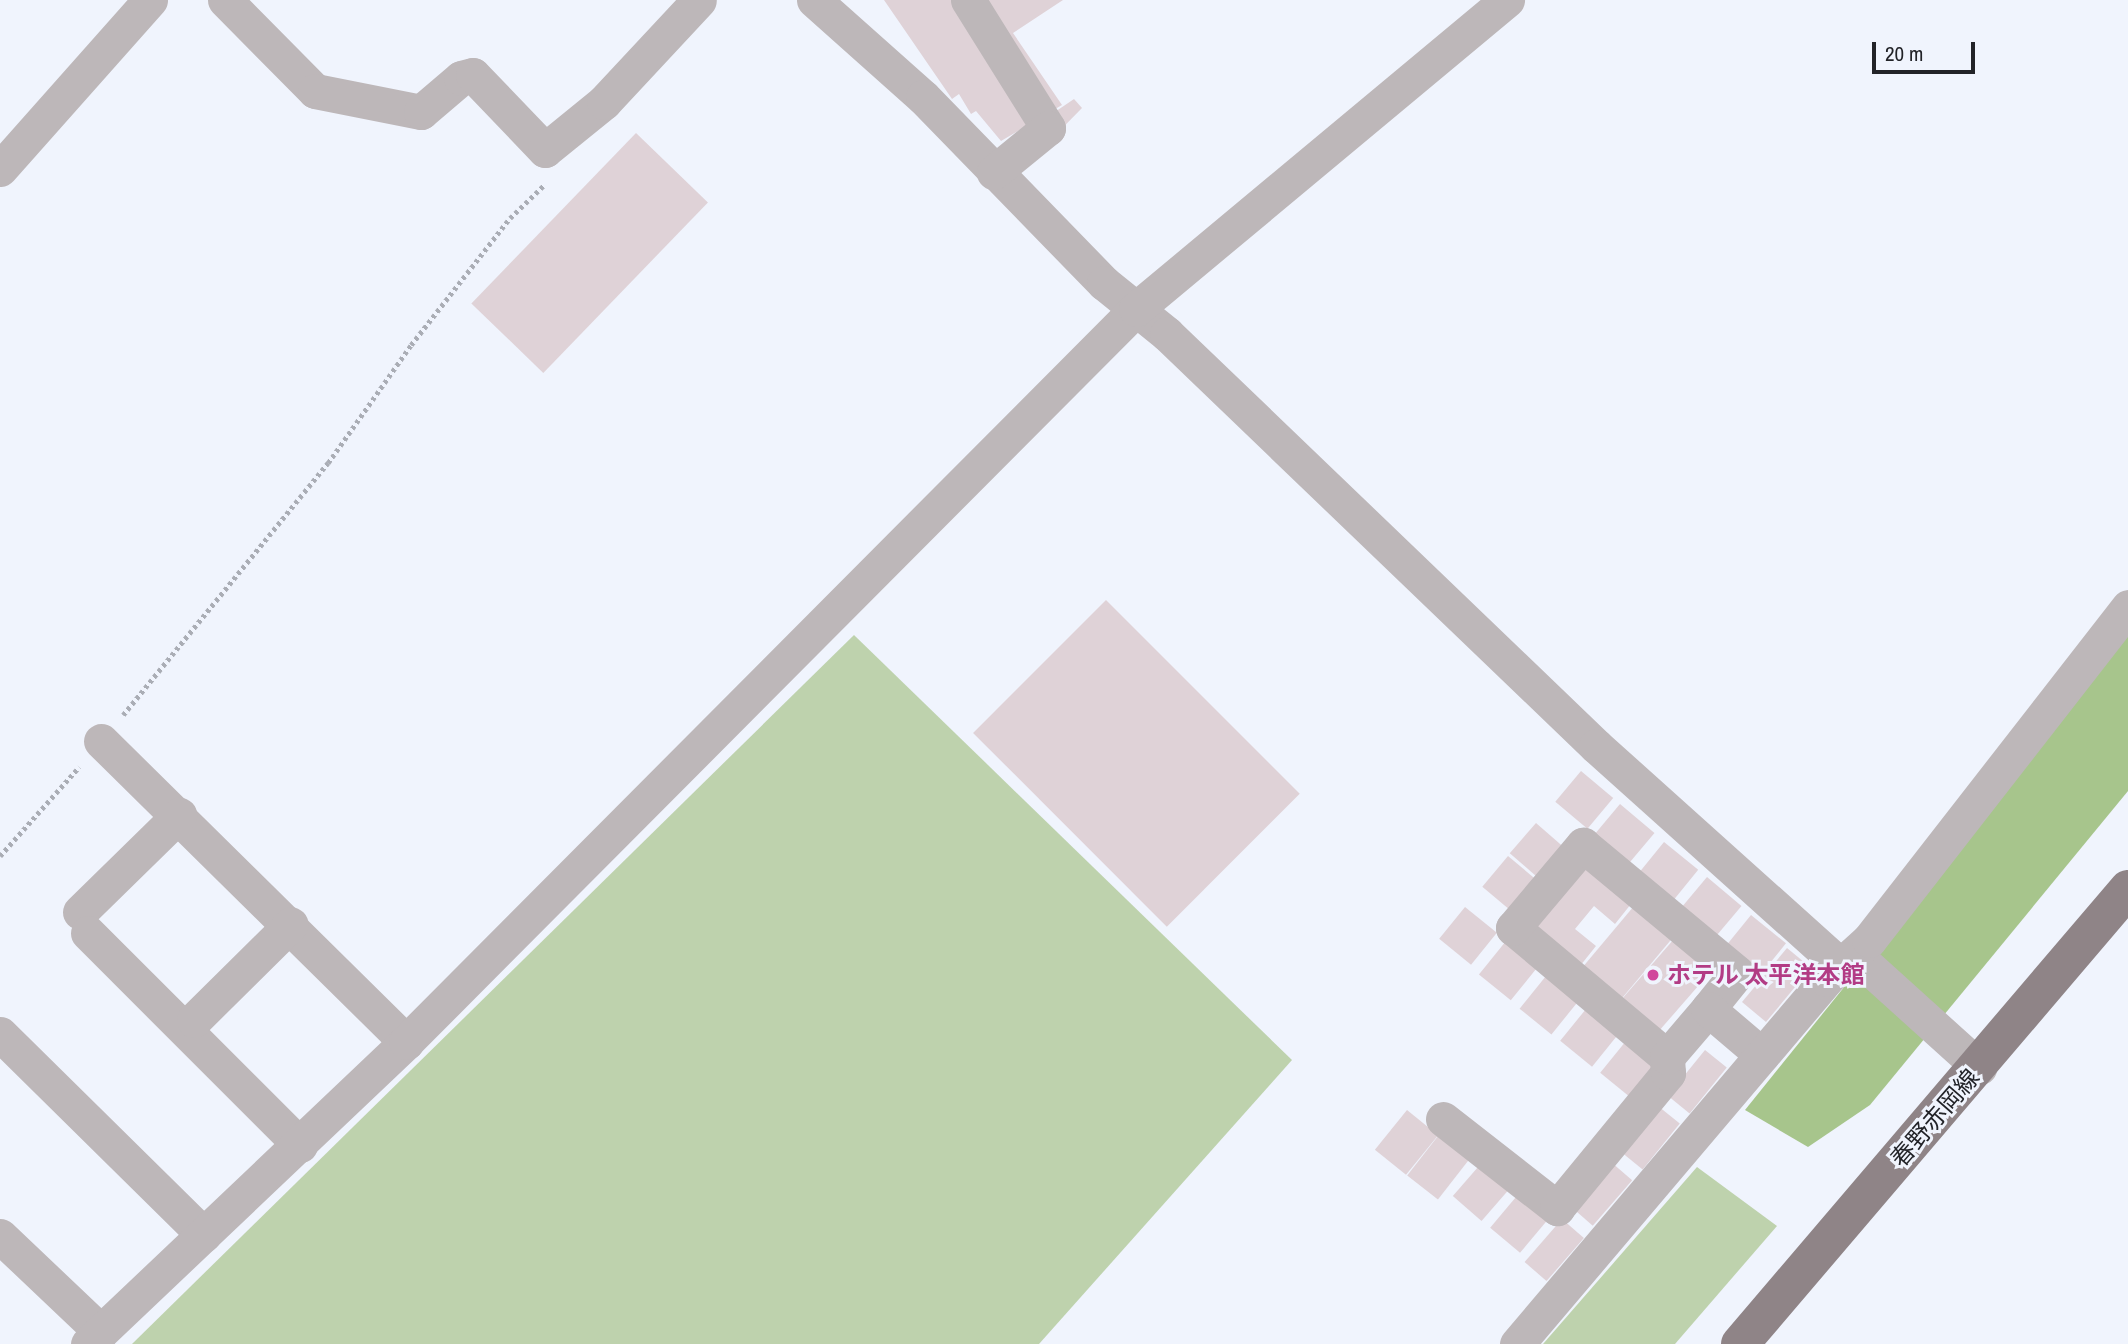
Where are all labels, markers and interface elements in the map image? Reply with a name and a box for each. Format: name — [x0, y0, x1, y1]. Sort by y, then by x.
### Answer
scale bar — [1876, 28, 1979, 72]
text: 20 m — [1885, 39, 1923, 68]
place label: ホテル 太平洋本館 — [1667, 961, 1864, 989]
marker: ホテル 太平洋本館 — [1645, 967, 1661, 983]
street label: 春野赤岡線 — [1885, 1063, 1985, 1173]

